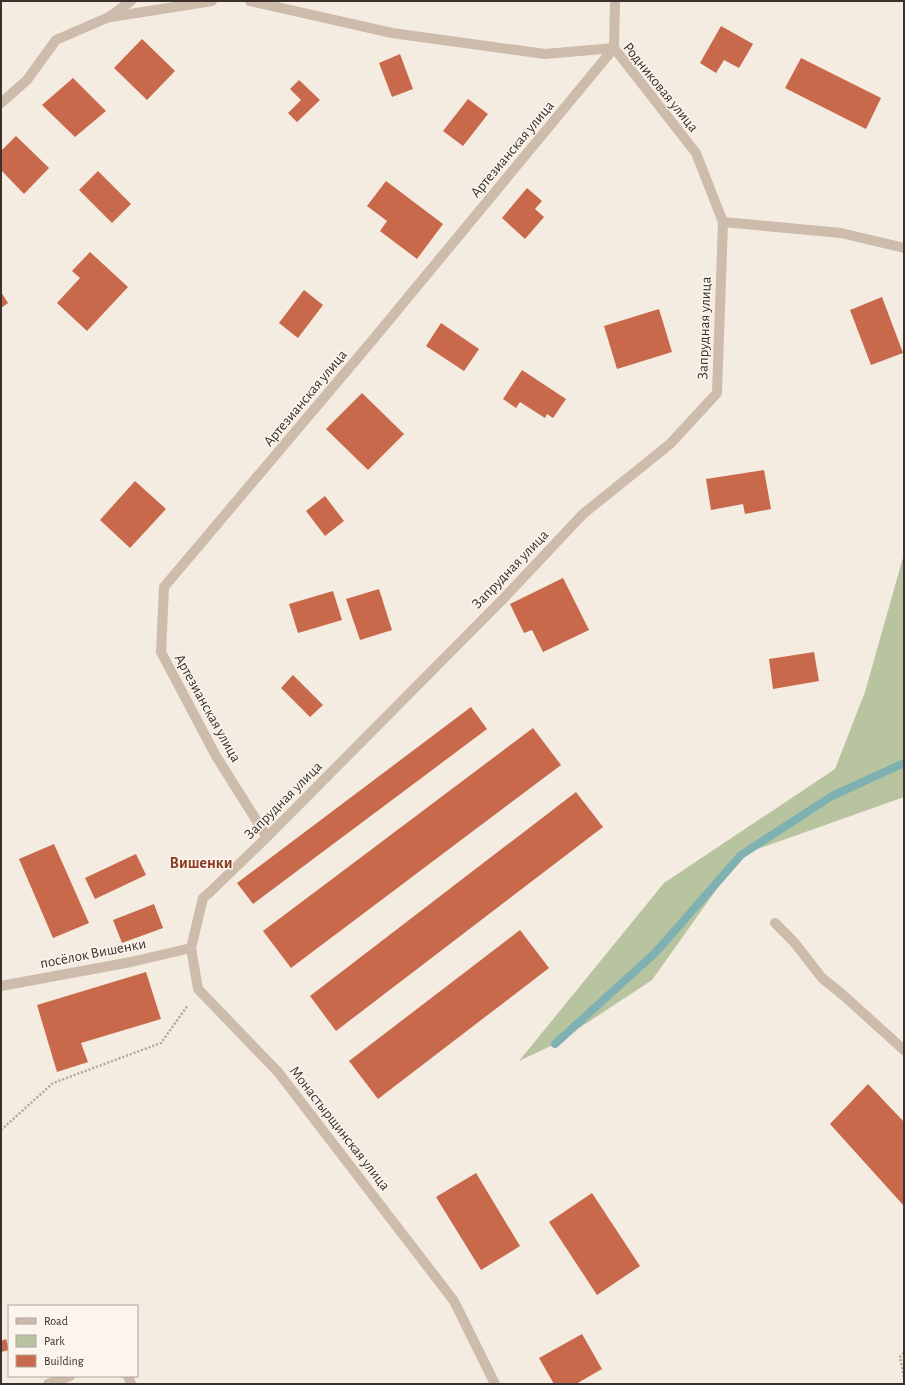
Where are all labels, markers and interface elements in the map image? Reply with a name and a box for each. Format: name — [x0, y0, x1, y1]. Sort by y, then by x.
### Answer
street label: Родниковая улица — [620, 40, 701, 135]
street label: Артезианская улица — [468, 98, 557, 200]
street label: Запрудная улица — [695, 276, 714, 380]
street label: Артезианская улица — [261, 347, 350, 449]
street label: Запрудная улица — [469, 527, 552, 612]
street label: Артезианская улица — [172, 652, 244, 765]
street label: Запрудная улица — [242, 759, 325, 842]
district label: Вишенки — [170, 855, 232, 871]
street label: посёлок Вишенки — [39, 936, 147, 971]
street label: Монастырщинская улица — [287, 1063, 393, 1193]
legend — [8, 1305, 138, 1377]
text: Road — [44, 1315, 68, 1327]
text: Park — [44, 1335, 65, 1347]
text: Building — [44, 1355, 84, 1367]

